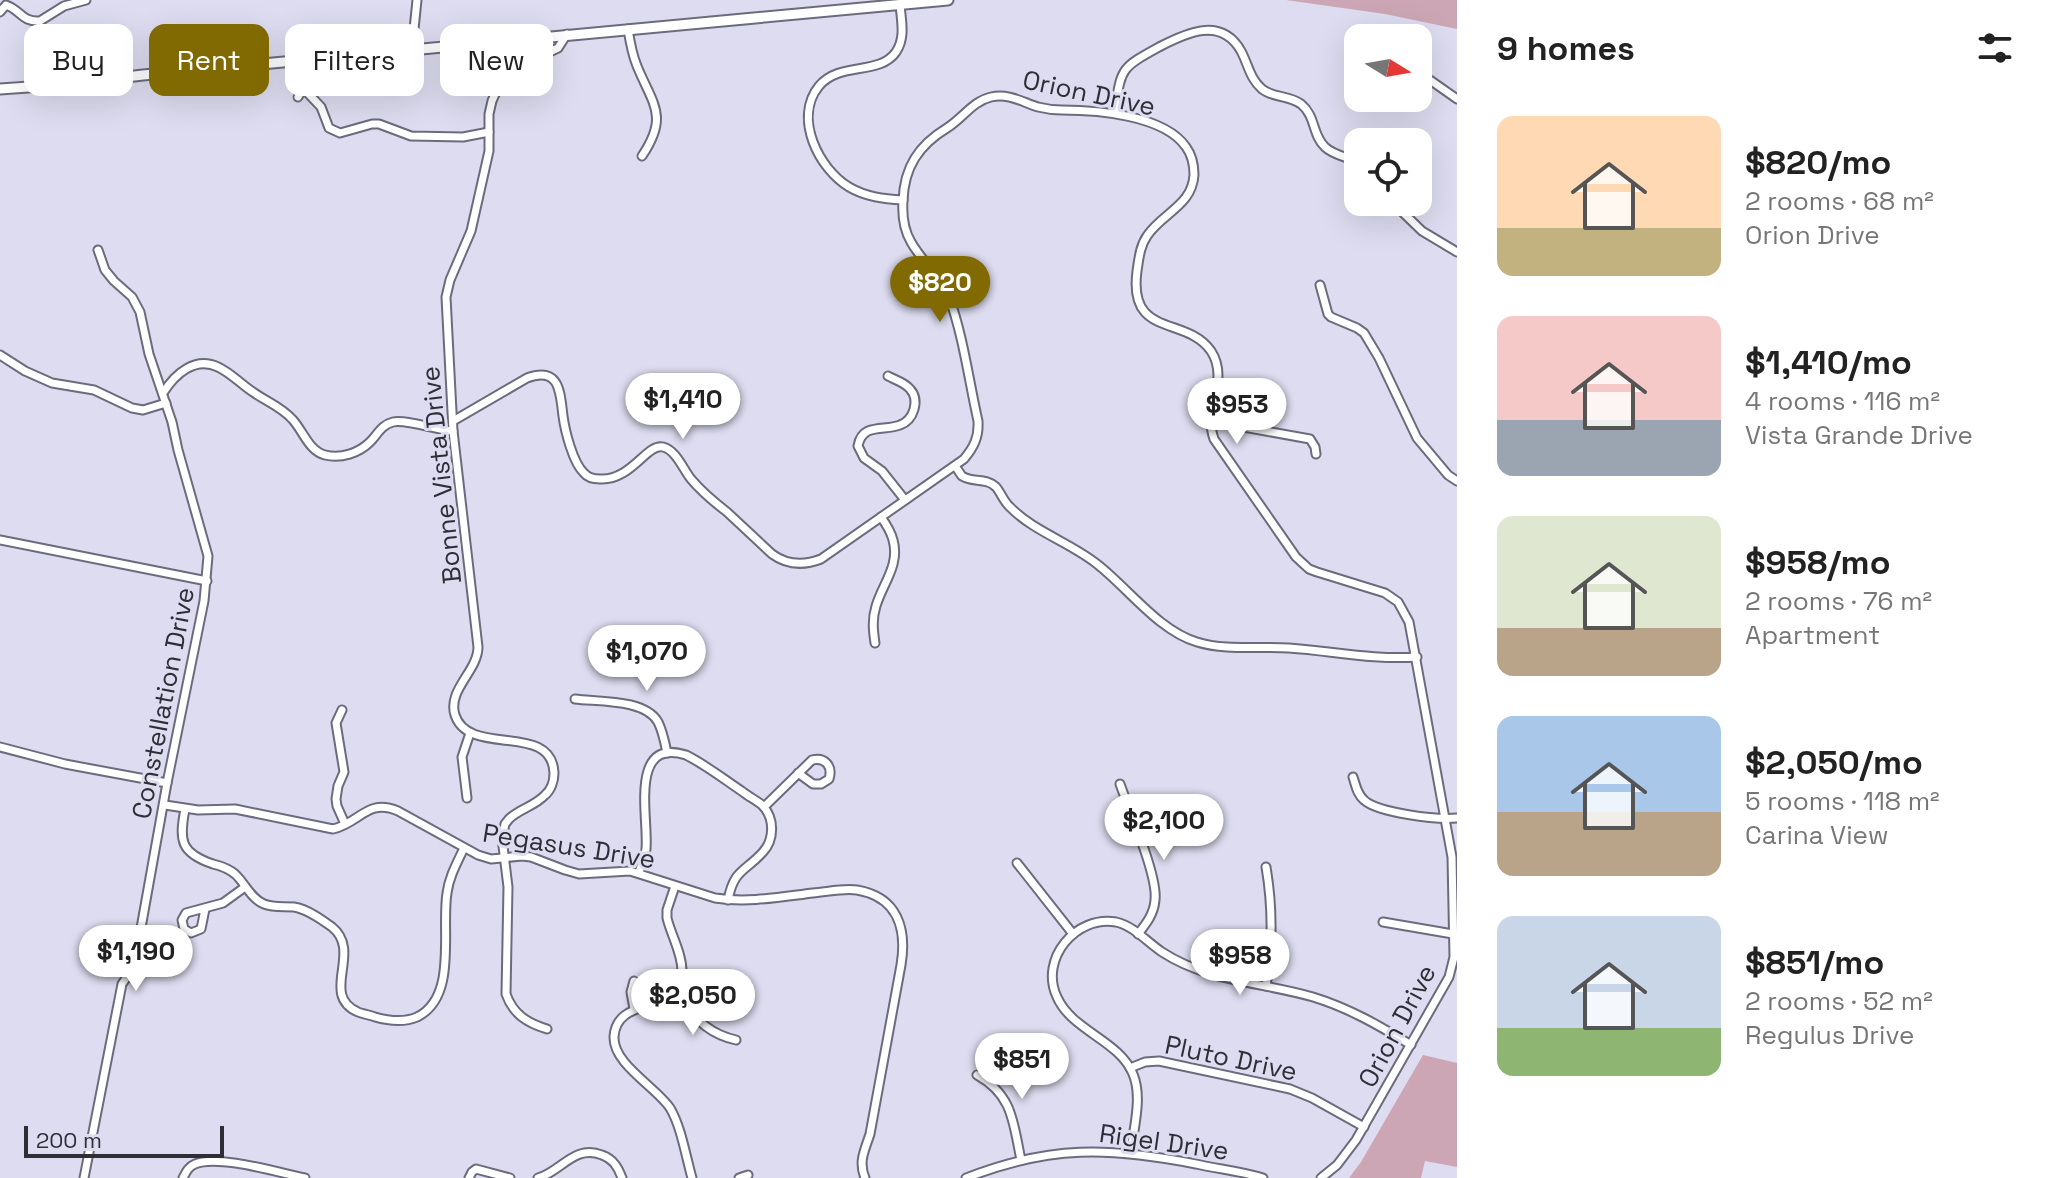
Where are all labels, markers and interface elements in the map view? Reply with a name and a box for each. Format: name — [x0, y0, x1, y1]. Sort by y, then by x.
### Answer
chip: Buy — [24, 24, 133, 96]
chip: Rent — [149, 24, 269, 96]
chip: Filters — [285, 24, 424, 96]
chip: New — [440, 24, 553, 96]
north arrow — [1344, 24, 1432, 112]
map controls — [1344, 24, 1432, 216]
icon: filters — [1973, 26, 2017, 70]
text: 9 homes — [1497, 27, 1635, 70]
street label: Orion Drive — [1020, 62, 1158, 124]
button: locate — [1344, 128, 1432, 216]
text: $820/mo — [1745, 141, 1891, 184]
icon: home — [1561, 148, 1657, 244]
text: 2 rooms · 68 m² — [1745, 184, 1934, 218]
text: Orion Drive — [1745, 218, 1880, 252]
pin: $820 — [893, 256, 987, 324]
text: $820 — [908, 265, 972, 299]
text: $1,410/mo — [1745, 341, 1912, 384]
icon: home — [1561, 348, 1657, 444]
street label: Bonne Vista Drive — [413, 365, 469, 585]
pin: $1,410 — [618, 373, 748, 441]
pin: $953 — [1190, 378, 1284, 446]
text: $1,410 — [643, 382, 723, 416]
text: 4 rooms · 116 m² — [1745, 384, 1940, 418]
text: $953 — [1205, 387, 1269, 421]
text: Vista Grande Drive — [1745, 418, 1973, 452]
text: $958/mo — [1745, 541, 1890, 584]
icon: home — [1561, 548, 1657, 644]
street label: Constellation Drive — [124, 584, 202, 822]
text: 2 rooms · 76 m² — [1745, 584, 1932, 618]
text: Apartment — [1745, 618, 1880, 652]
pin: $1,070 — [582, 625, 712, 693]
text: $1,070 — [606, 634, 688, 668]
text: $2,050/mo — [1745, 741, 1923, 784]
icon: home — [1561, 748, 1657, 844]
text: 5 rooms · 118 m² — [1745, 784, 1940, 818]
pin: $2,100 — [1099, 794, 1229, 862]
text: $2,100 — [1123, 803, 1205, 837]
street label: Pegasus Drive — [480, 816, 658, 876]
text: Carina View — [1745, 818, 1888, 852]
pin: $1,190 — [71, 925, 201, 993]
pin: $958 — [1193, 929, 1287, 997]
text: $1,190 — [97, 934, 175, 968]
text: $958 — [1208, 938, 1272, 972]
text: $851/mo — [1745, 941, 1884, 984]
icon: home — [1561, 948, 1657, 1044]
street label: Orion Drive — [1350, 959, 1444, 1093]
pin: $2,050 — [628, 969, 758, 1037]
text: $2,050 — [649, 978, 737, 1012]
text: 2 rooms · 52 m² — [1745, 984, 1933, 1018]
text: Regulus Drive — [1745, 1018, 1914, 1052]
street label: Pluto Drive — [1162, 1027, 1300, 1089]
pin: $851 — [975, 1033, 1069, 1101]
text: $851 — [993, 1042, 1051, 1076]
street label: Rigel Drive — [1097, 1116, 1231, 1168]
scale bar — [24, 1122, 224, 1158]
text: 200 m — [36, 1126, 102, 1154]

